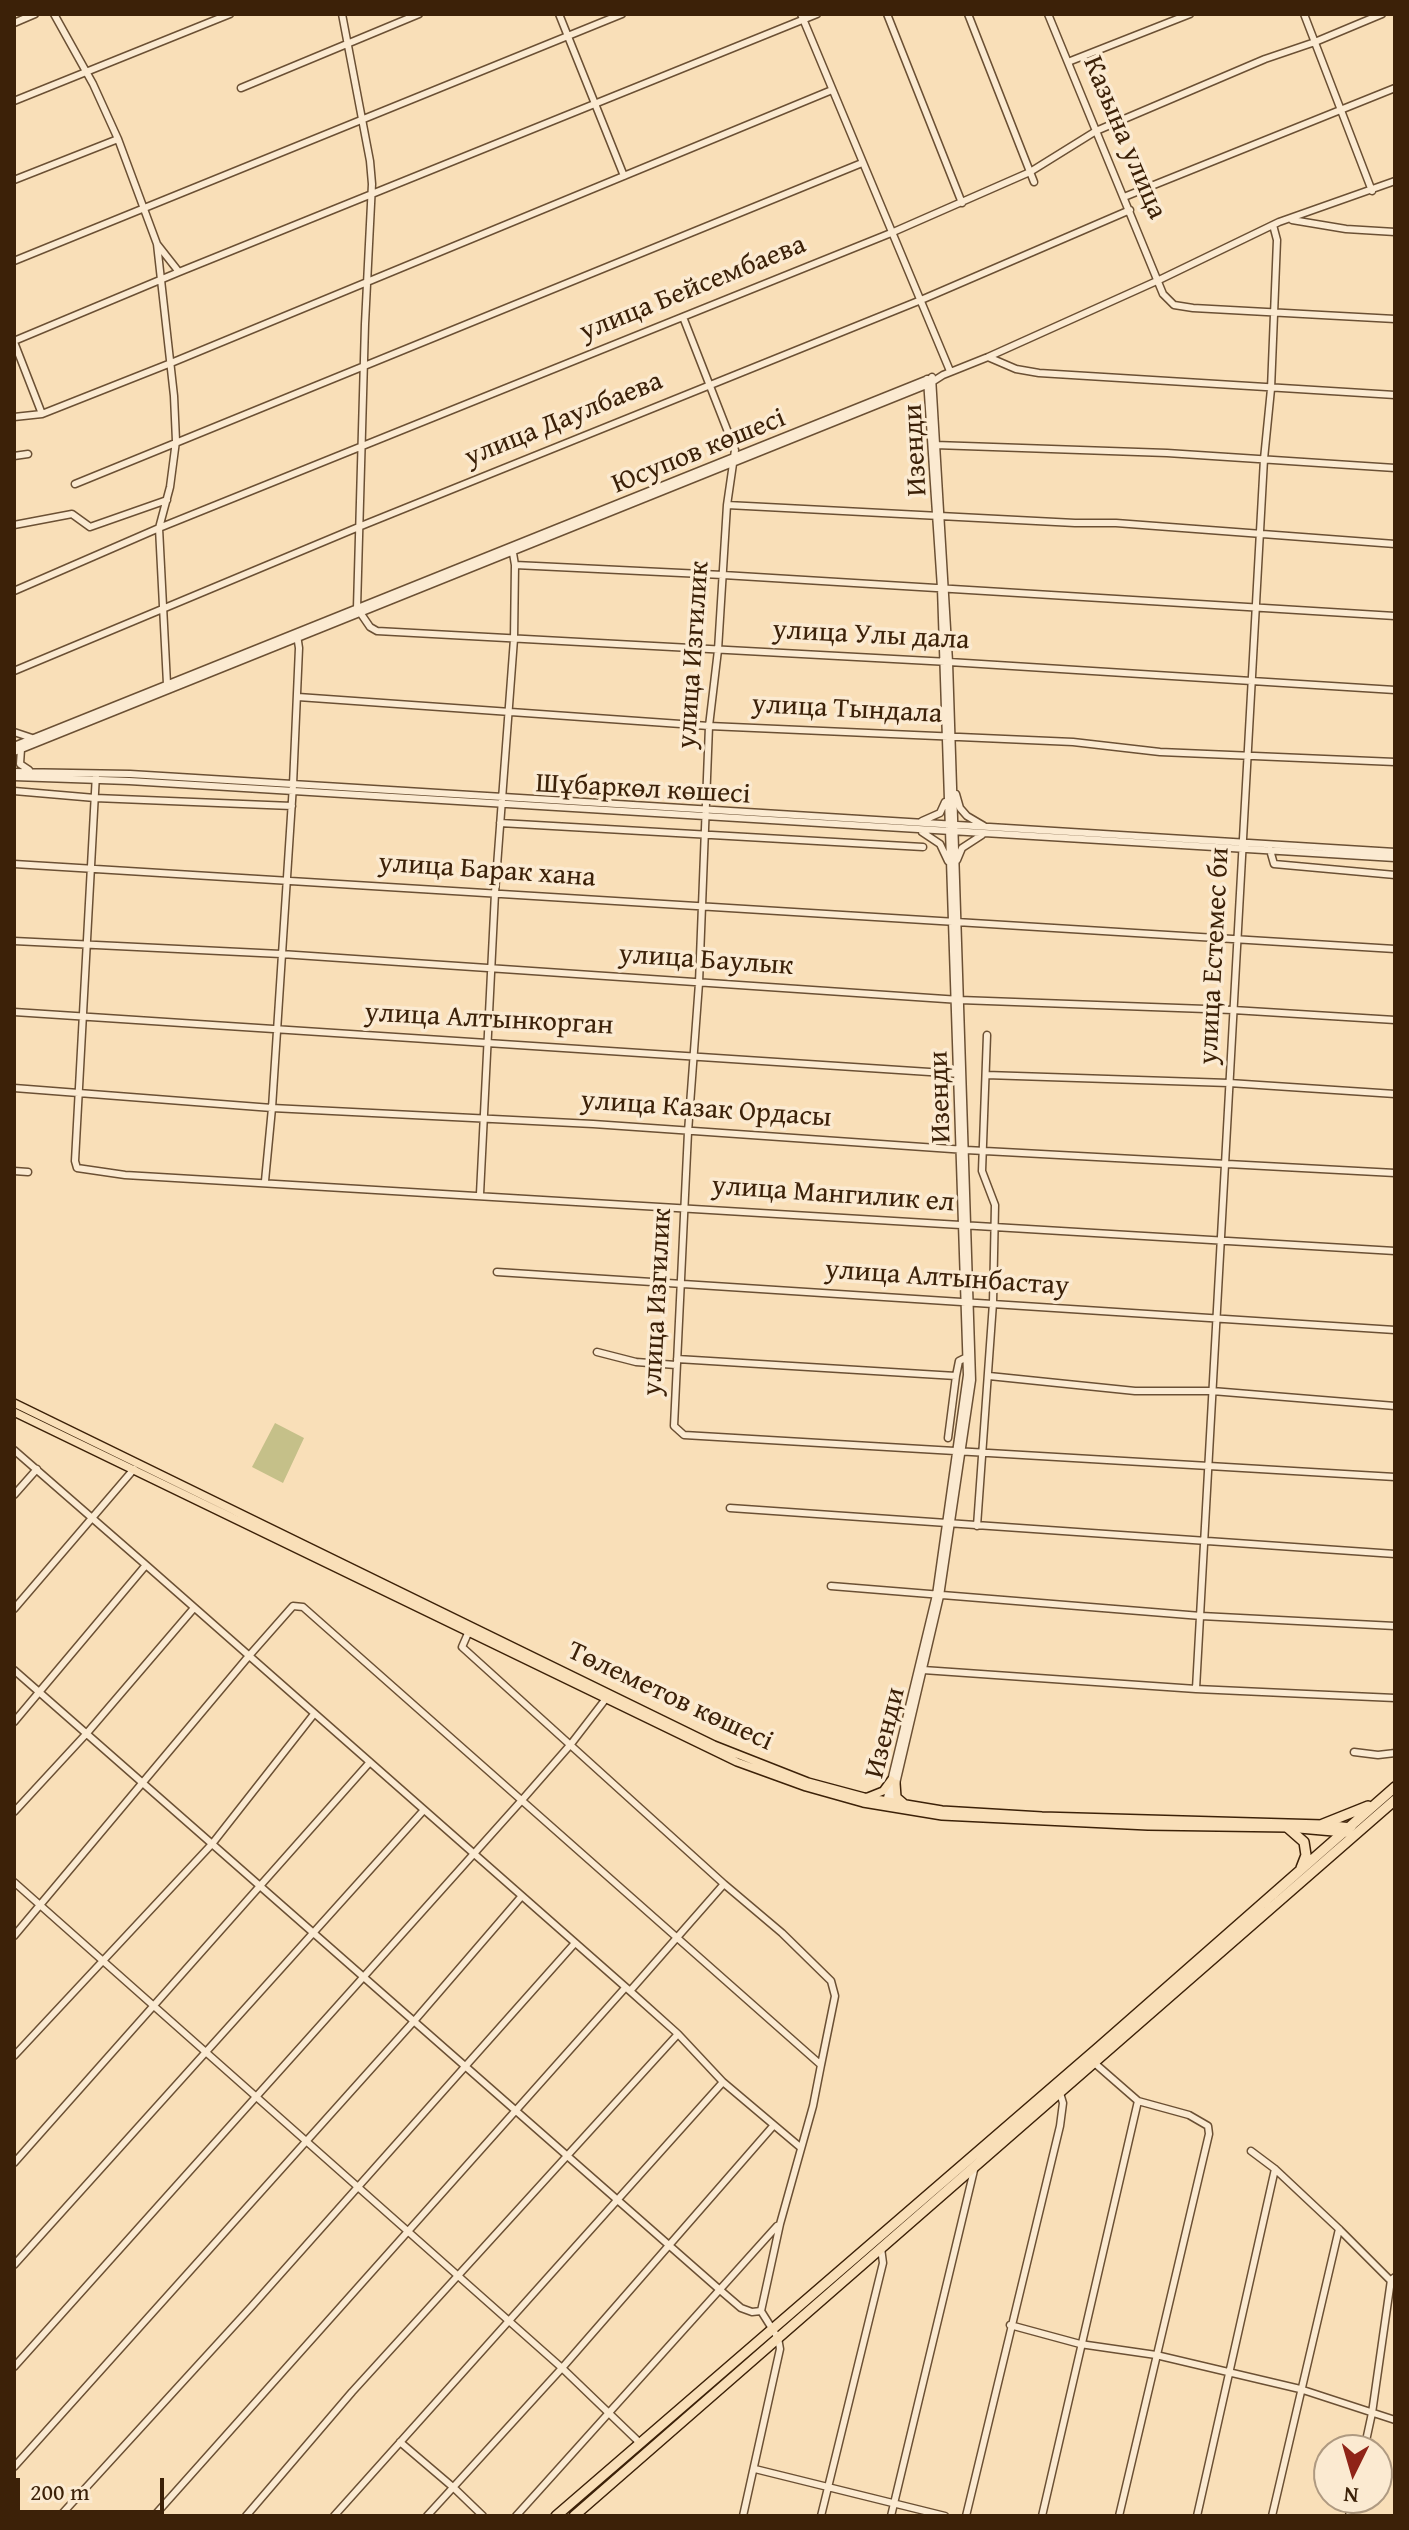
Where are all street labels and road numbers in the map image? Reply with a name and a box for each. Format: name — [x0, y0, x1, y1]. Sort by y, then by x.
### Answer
street label: Казына улица — [1075, 52, 1173, 224]
street label: улица Бейсембаева — [575, 228, 811, 350]
street label: улица Даулбаева — [460, 365, 668, 475]
street label: Юсупов көшесі — [607, 402, 791, 502]
street label: Изенди — [897, 403, 935, 497]
street label: улица Изгилик — [671, 560, 717, 750]
street label: улица Улы дала — [772, 614, 970, 658]
street label: улица Тындала — [751, 688, 943, 732]
street label: Шұбаркөл көшесі — [535, 768, 751, 812]
street label: улица Естемес би — [1193, 846, 1237, 1066]
street label: улица Барак хана — [377, 847, 597, 895]
street label: улица Баулык — [618, 938, 794, 984]
street label: улица Алтынкорган — [364, 997, 614, 1043]
street label: Изенди — [923, 1050, 959, 1144]
street label: улица Казак Ордасы — [580, 1084, 832, 1136]
street label: улица Мангилик ел — [711, 1170, 955, 1220]
street label: улица Изгилик — [636, 1207, 680, 1397]
street label: улица Алтынбастау — [824, 1254, 1070, 1304]
street label: Төлеметов көшесі — [562, 1635, 778, 1759]
street label: Изенди — [859, 1684, 913, 1782]

